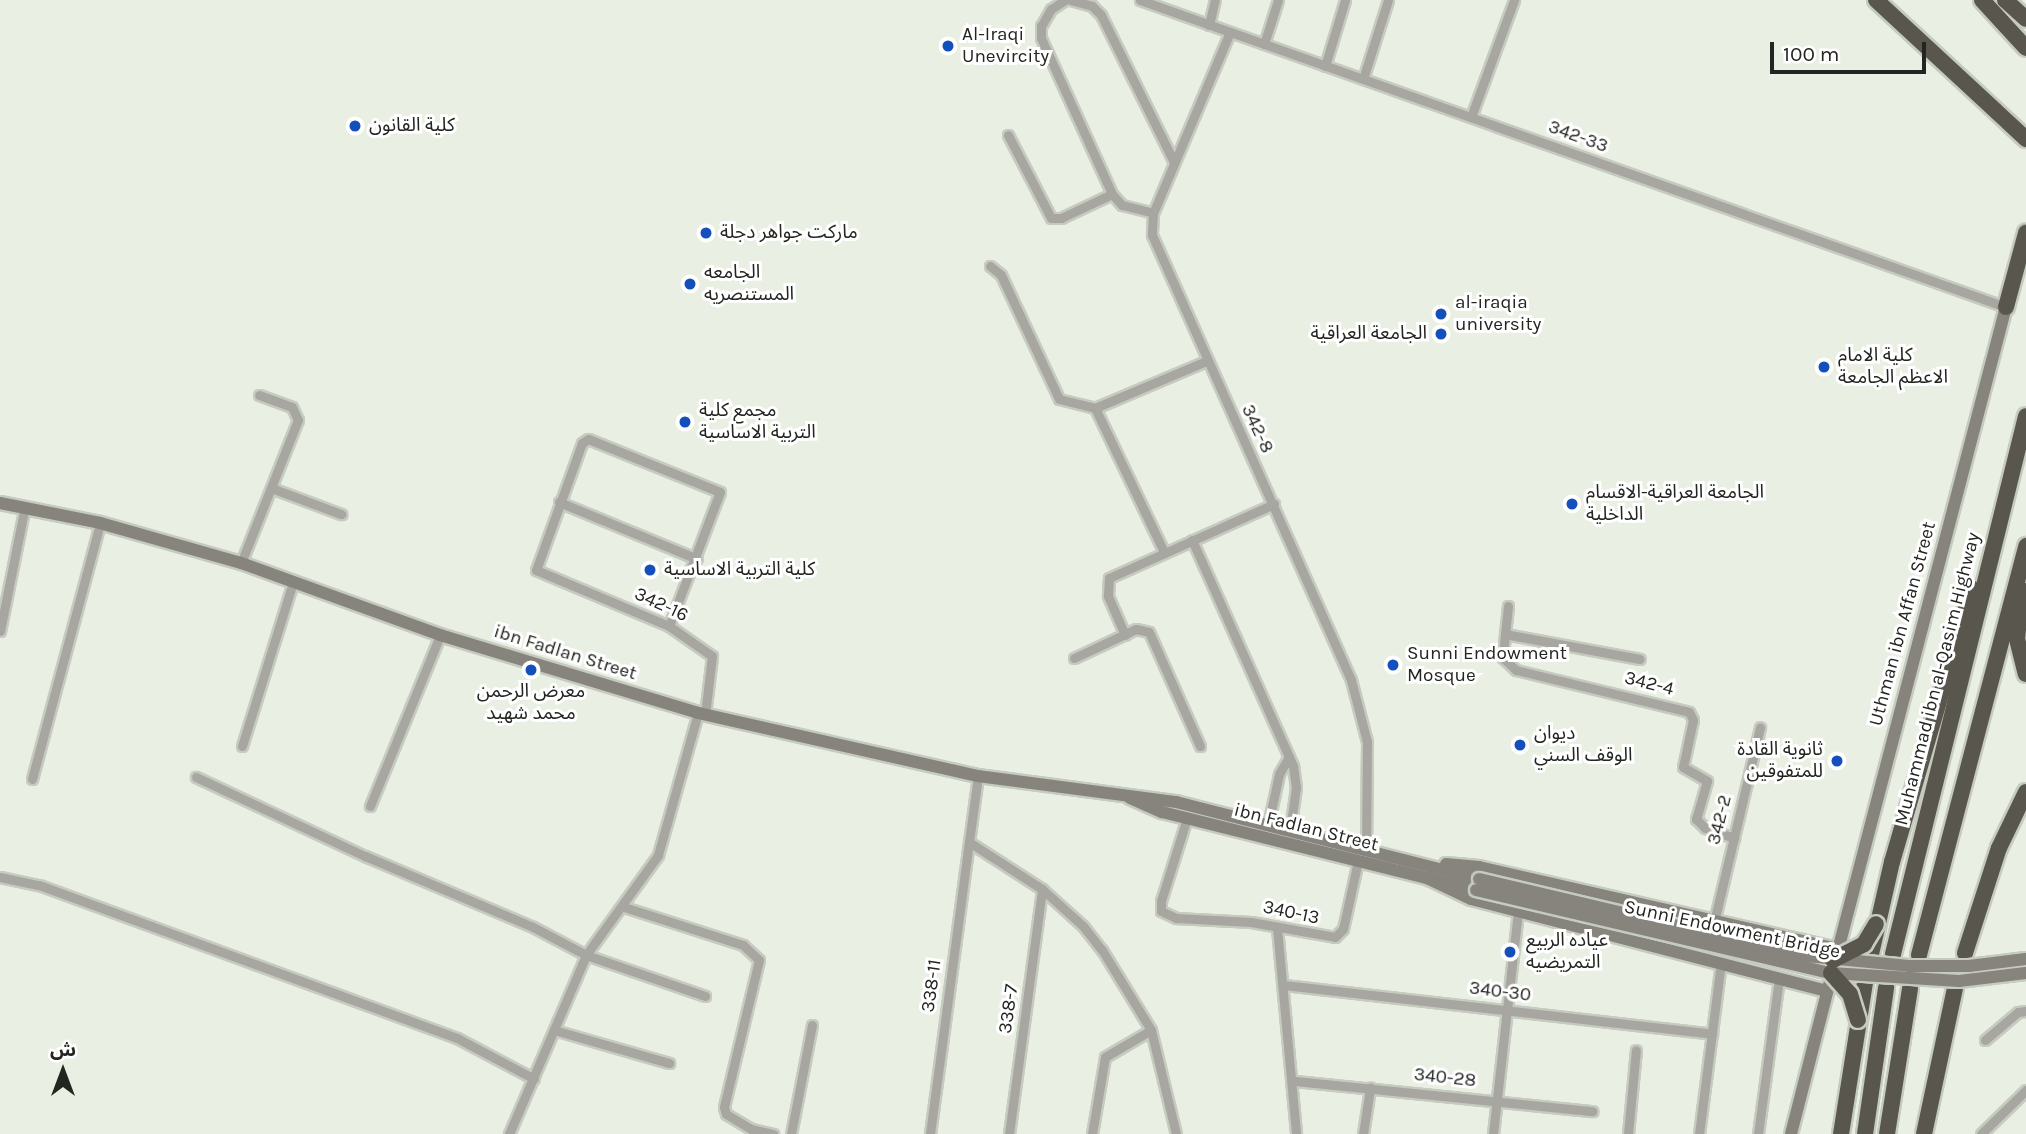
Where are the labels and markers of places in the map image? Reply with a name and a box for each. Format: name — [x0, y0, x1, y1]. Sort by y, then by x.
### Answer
place label: Al-Iraqi Unevircity — [962, 24, 1049, 68]
marker: Al-Iraqi Unevircity — [940, 38, 956, 54]
place label: كلية القانون — [369, 115, 455, 137]
marker: كلية القانون — [347, 118, 363, 134]
place label: ماركت جواهر دجلة — [720, 222, 858, 244]
marker: ماركت جواهر دجلة — [698, 225, 714, 241]
place label: الجامعه المستنصريه — [704, 262, 794, 306]
marker: الجامعه المستنصريه — [682, 276, 698, 292]
place label: al-iraqia university — [1455, 292, 1541, 336]
marker: al-iraqia university — [1433, 306, 1449, 322]
place label: الجامعة العراقية — [1311, 323, 1427, 345]
marker: الجامعة العراقية — [1433, 326, 1449, 342]
place label: كلية الامام الاعظم الجامعة — [1838, 345, 1948, 389]
marker: كلية الامام الاعظم الجامعة — [1816, 359, 1832, 375]
place label: مجمع كلية التربية الاساسية — [699, 400, 816, 444]
marker: مجمع كلية التربية الاساسية — [677, 414, 693, 430]
place label: الجامعة العراقية-الاقسام الداخلية — [1586, 482, 1764, 526]
marker: الجامعة العراقية-الاقسام الداخلية — [1564, 496, 1580, 512]
place label: كلية التربية الاساسية — [664, 559, 815, 581]
marker: كلية التربية الاساسية — [642, 562, 658, 578]
place label: Sunni Endowment Mosque — [1407, 643, 1567, 687]
marker: Sunni Endowment Mosque — [1385, 657, 1401, 673]
marker: معرض الرحمن محمد شهيد — [523, 662, 539, 678]
place label: معرض الرحمن محمد شهيد — [477, 681, 585, 725]
place label: ديوان الوقف السني — [1534, 723, 1632, 767]
marker: ديوان الوقف السني — [1512, 737, 1528, 753]
place label: ثانوية القادة للمتفوقين — [1737, 739, 1823, 783]
marker: ثانوية القادة للمتفوقين — [1829, 753, 1845, 769]
place label: عياده الربيع التمريضيه — [1526, 930, 1608, 974]
marker: عياده الربيع التمريضيه — [1500, 942, 1520, 962]

